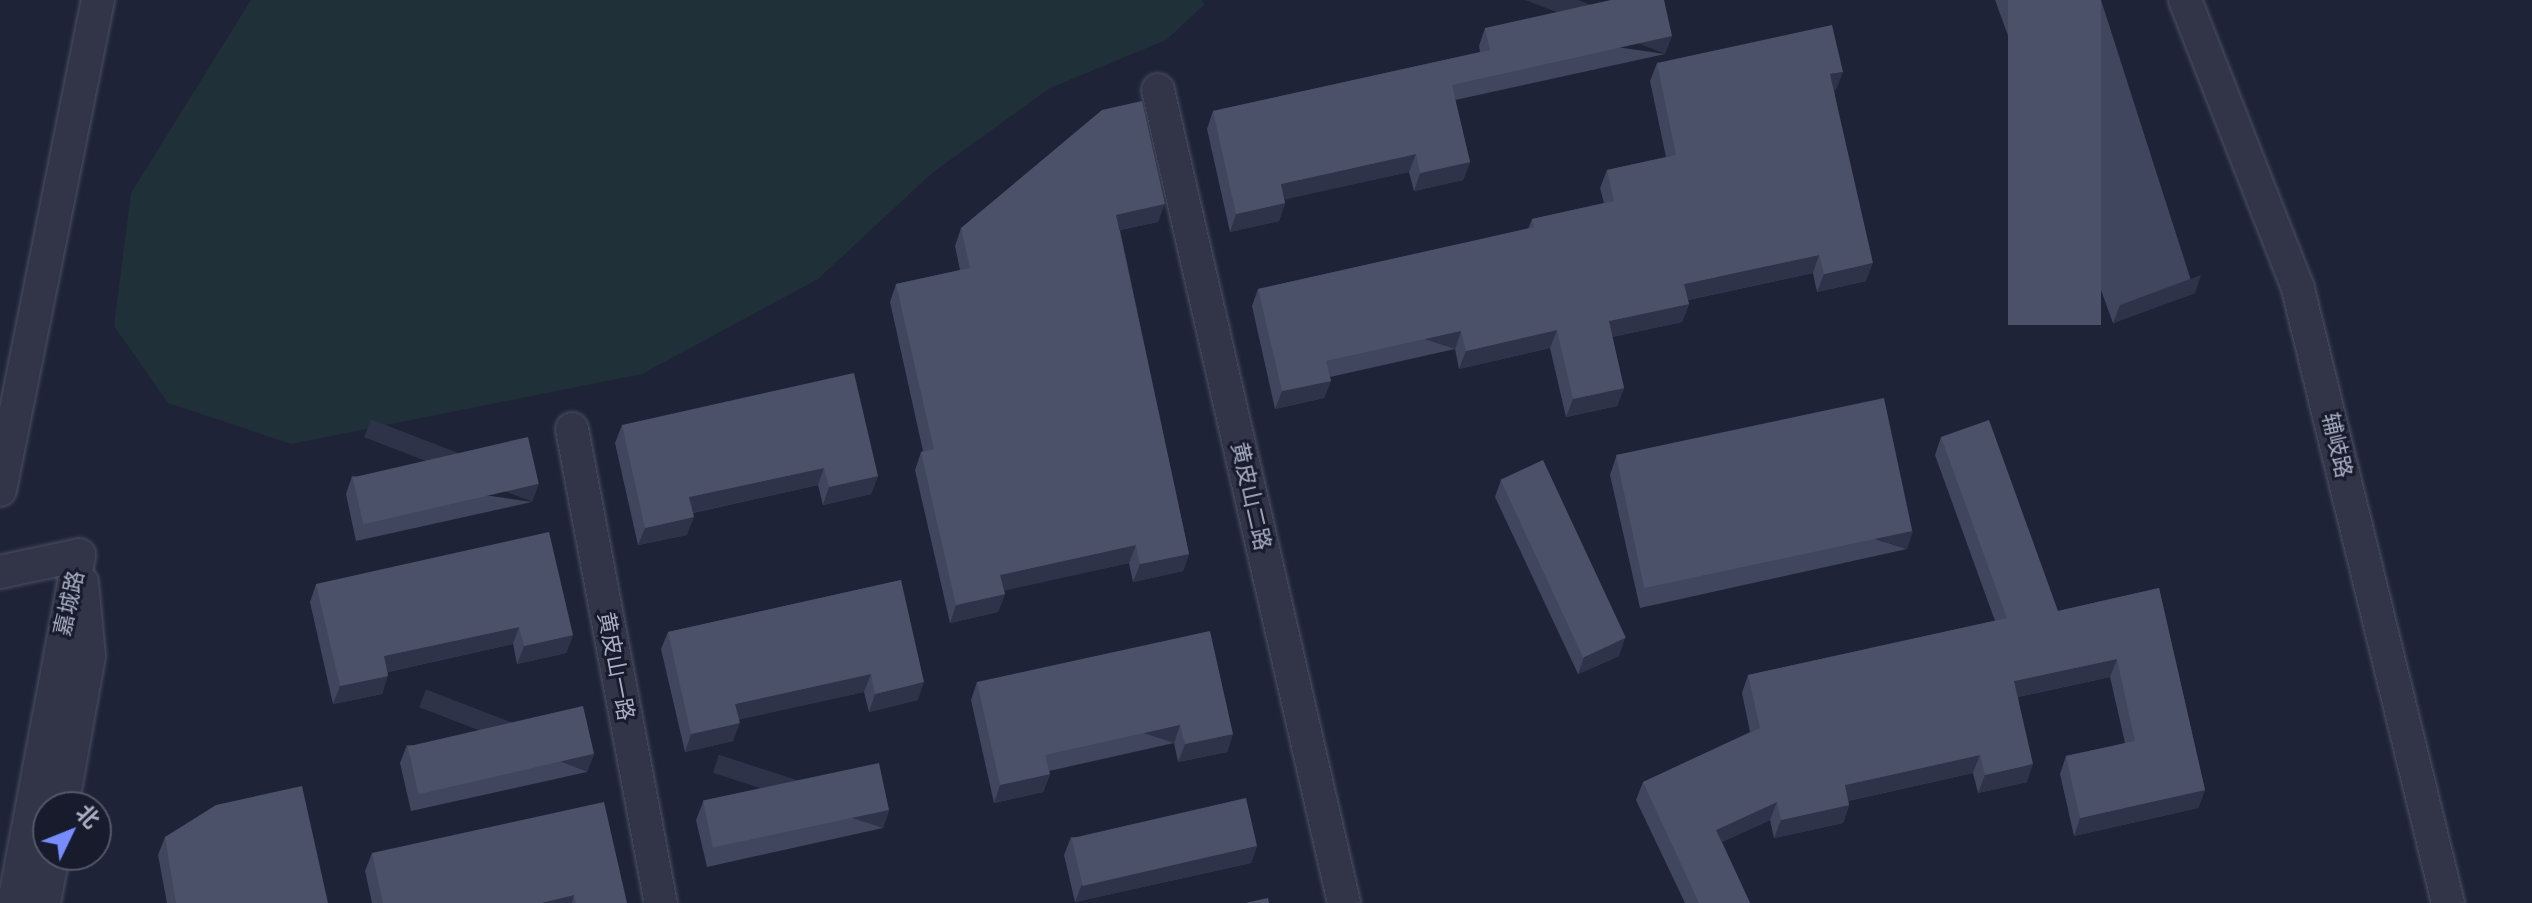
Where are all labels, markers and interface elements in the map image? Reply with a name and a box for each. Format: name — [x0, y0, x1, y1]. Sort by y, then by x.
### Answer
street label: 辅岐路 — [2318, 410, 2358, 480]
street label: 黄皮山二路 — [1227, 439, 1277, 553]
street label: 嘉城路 — [48, 568, 88, 638]
street label: 黄皮山一路 — [594, 609, 640, 723]
north arrow — [32, 791, 112, 871]
text: 北 — [70, 798, 107, 834]

